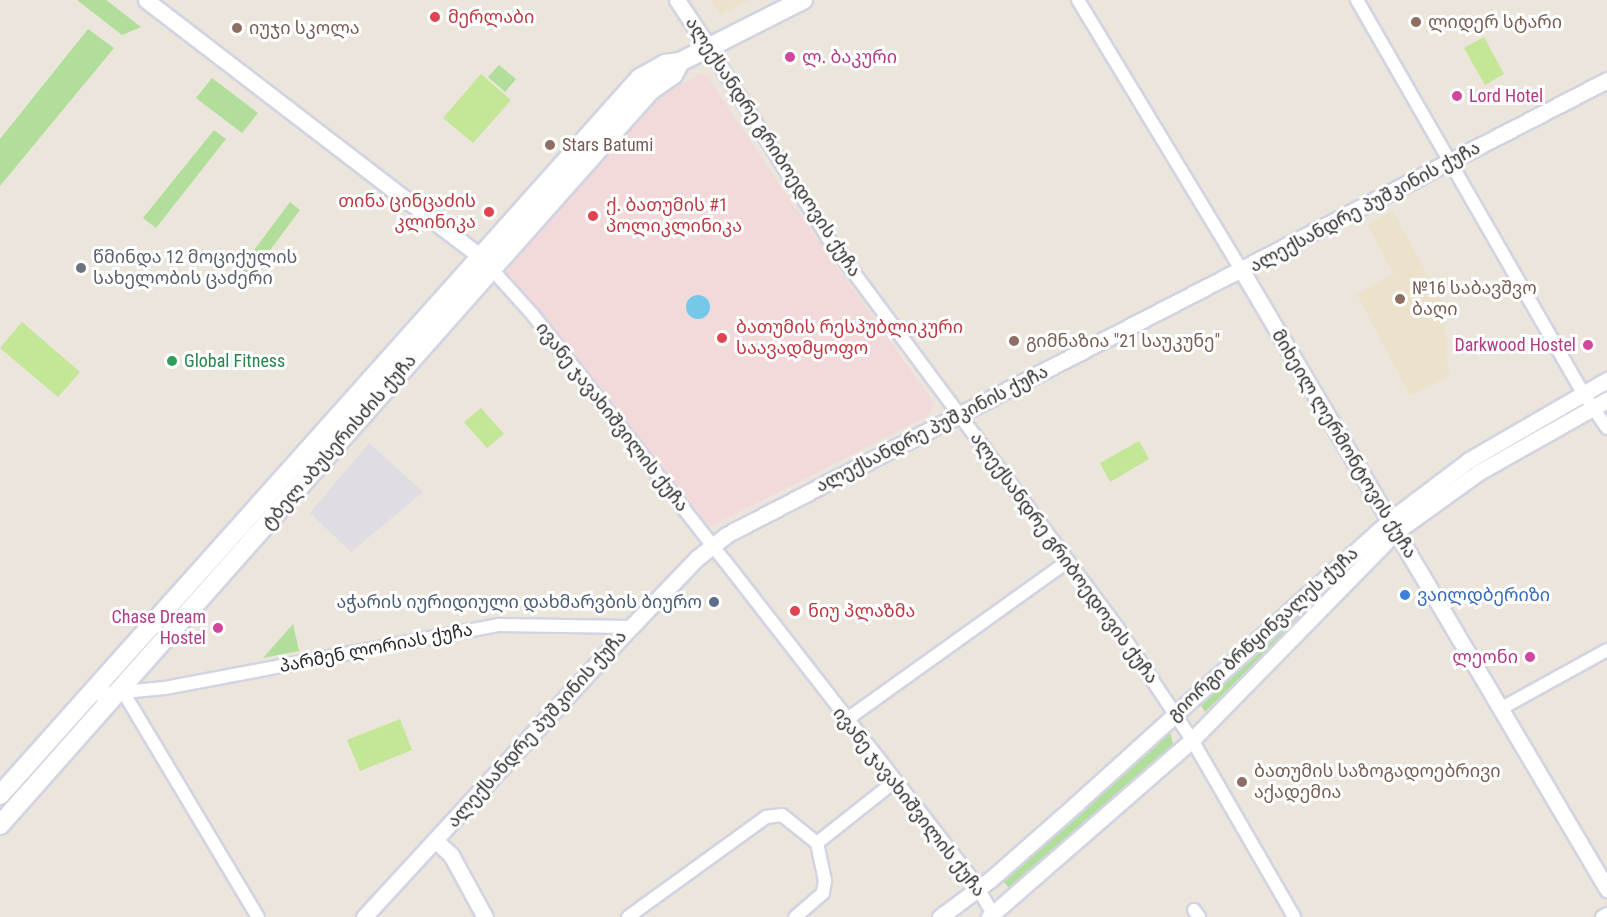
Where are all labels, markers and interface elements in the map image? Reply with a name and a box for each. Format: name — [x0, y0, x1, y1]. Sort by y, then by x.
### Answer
place label: მერლაბი — [448, 6, 534, 28]
marker: მერლაბი — [426, 8, 444, 26]
place label: ლიდერ სტარი — [1428, 11, 1562, 33]
street label: ალექსანდრე გრიბოედოვის ქუჩა — [681, 13, 865, 281]
marker: ლიდერ სტარი — [1409, 15, 1423, 29]
place label: იუჯი სკოლა — [249, 17, 360, 39]
marker: იუჯი სკოლა — [230, 21, 244, 35]
place label: ლ. ბაკური — [802, 46, 897, 68]
marker: ლ. ბაკური — [783, 50, 797, 64]
place label: Lord Hotel — [1469, 85, 1543, 107]
marker: Lord Hotel — [1450, 89, 1464, 103]
place label: Stars Batumi — [562, 134, 653, 156]
street label: ალექსანდრე პუშკინის ქუჩა — [1246, 137, 1484, 277]
marker: Stars Batumi — [543, 138, 557, 152]
place label: თინა ცინცაძის კლინიკა — [338, 191, 476, 234]
place label: ქ. ბათუმის #1 პოლიკლინიკა — [606, 195, 742, 238]
marker: თინა ცინცაძის კლინიკა — [480, 203, 498, 221]
marker: ქ. ბათუმის #1 პოლიკლინიკა — [584, 207, 602, 225]
place label: წმინდა 12 მოციქულის სახელობის ცაძერი — [93, 247, 297, 290]
marker: წმინდა 12 მოციქულის სახელობის ცაძერი — [74, 261, 88, 275]
place label: №16 საბავშვო ბაღი — [1412, 278, 1537, 320]
marker: №16 საბავშვო ბაღი — [1393, 292, 1407, 306]
place label: ბათუმის რესპუბლიკური საავადმყოფო — [736, 317, 963, 360]
street label: ივანე ჯავახიშვილის ქუჩა — [531, 318, 693, 516]
street label: მიხეილ ლერმონტოვის ქუჩა — [1267, 326, 1421, 562]
marker: ბათუმის რესპუბლიკური საავადმყოფო — [713, 329, 731, 347]
place label: გიმნაზია "21 საუკუნე" — [1026, 330, 1220, 352]
marker: გიმნაზია "21 საუკუნე" — [1007, 334, 1021, 348]
place label: Darkwood Hostel — [1454, 334, 1576, 356]
marker: Darkwood Hostel — [1581, 338, 1595, 352]
place label: Global Fitness — [184, 350, 285, 372]
street label: ტბელ აბუსერისძის ქუჩა — [257, 350, 421, 534]
marker: Global Fitness — [165, 354, 179, 368]
street label: ალექსანდრე პუშკინის ქუჩა — [812, 361, 1052, 497]
street label: ალექსანდრე გრიბოედოვის ქუჩა — [965, 428, 1163, 688]
street label: გიორგი ბრწყინვალეს ქუჩა — [1163, 543, 1363, 725]
place label: ვაილდბერიზი — [1417, 584, 1550, 606]
marker: ვაილდბერიზი — [1398, 588, 1412, 602]
place label: აჭარის იურიდიული დახმარვბის ბიურო — [336, 591, 702, 613]
marker: აჭარის იურიდიული დახმარვბის ბიურო — [707, 595, 721, 609]
place label: ნიუ პლაზმა — [808, 600, 915, 622]
marker: ნიუ პლაზმა — [786, 602, 804, 620]
place label: Chase Dream Hostel — [112, 607, 206, 650]
street label: პარმენ ლორიას ქუჩა — [278, 619, 474, 677]
marker: Chase Dream Hostel — [211, 621, 225, 635]
street label: ალექსანდრე პუშკინის ქუჩა — [443, 626, 631, 832]
place label: ლეონი — [1452, 646, 1518, 668]
marker: ლეონი — [1523, 650, 1537, 664]
street label: ივანე ჯავახიშვილის ქუჩა — [828, 703, 990, 901]
place label: ბათუმის საზოგადოებრივი აქადემია — [1254, 761, 1501, 804]
marker: ბათუმის საზოგადოებრივი აქადემია — [1235, 775, 1249, 789]

